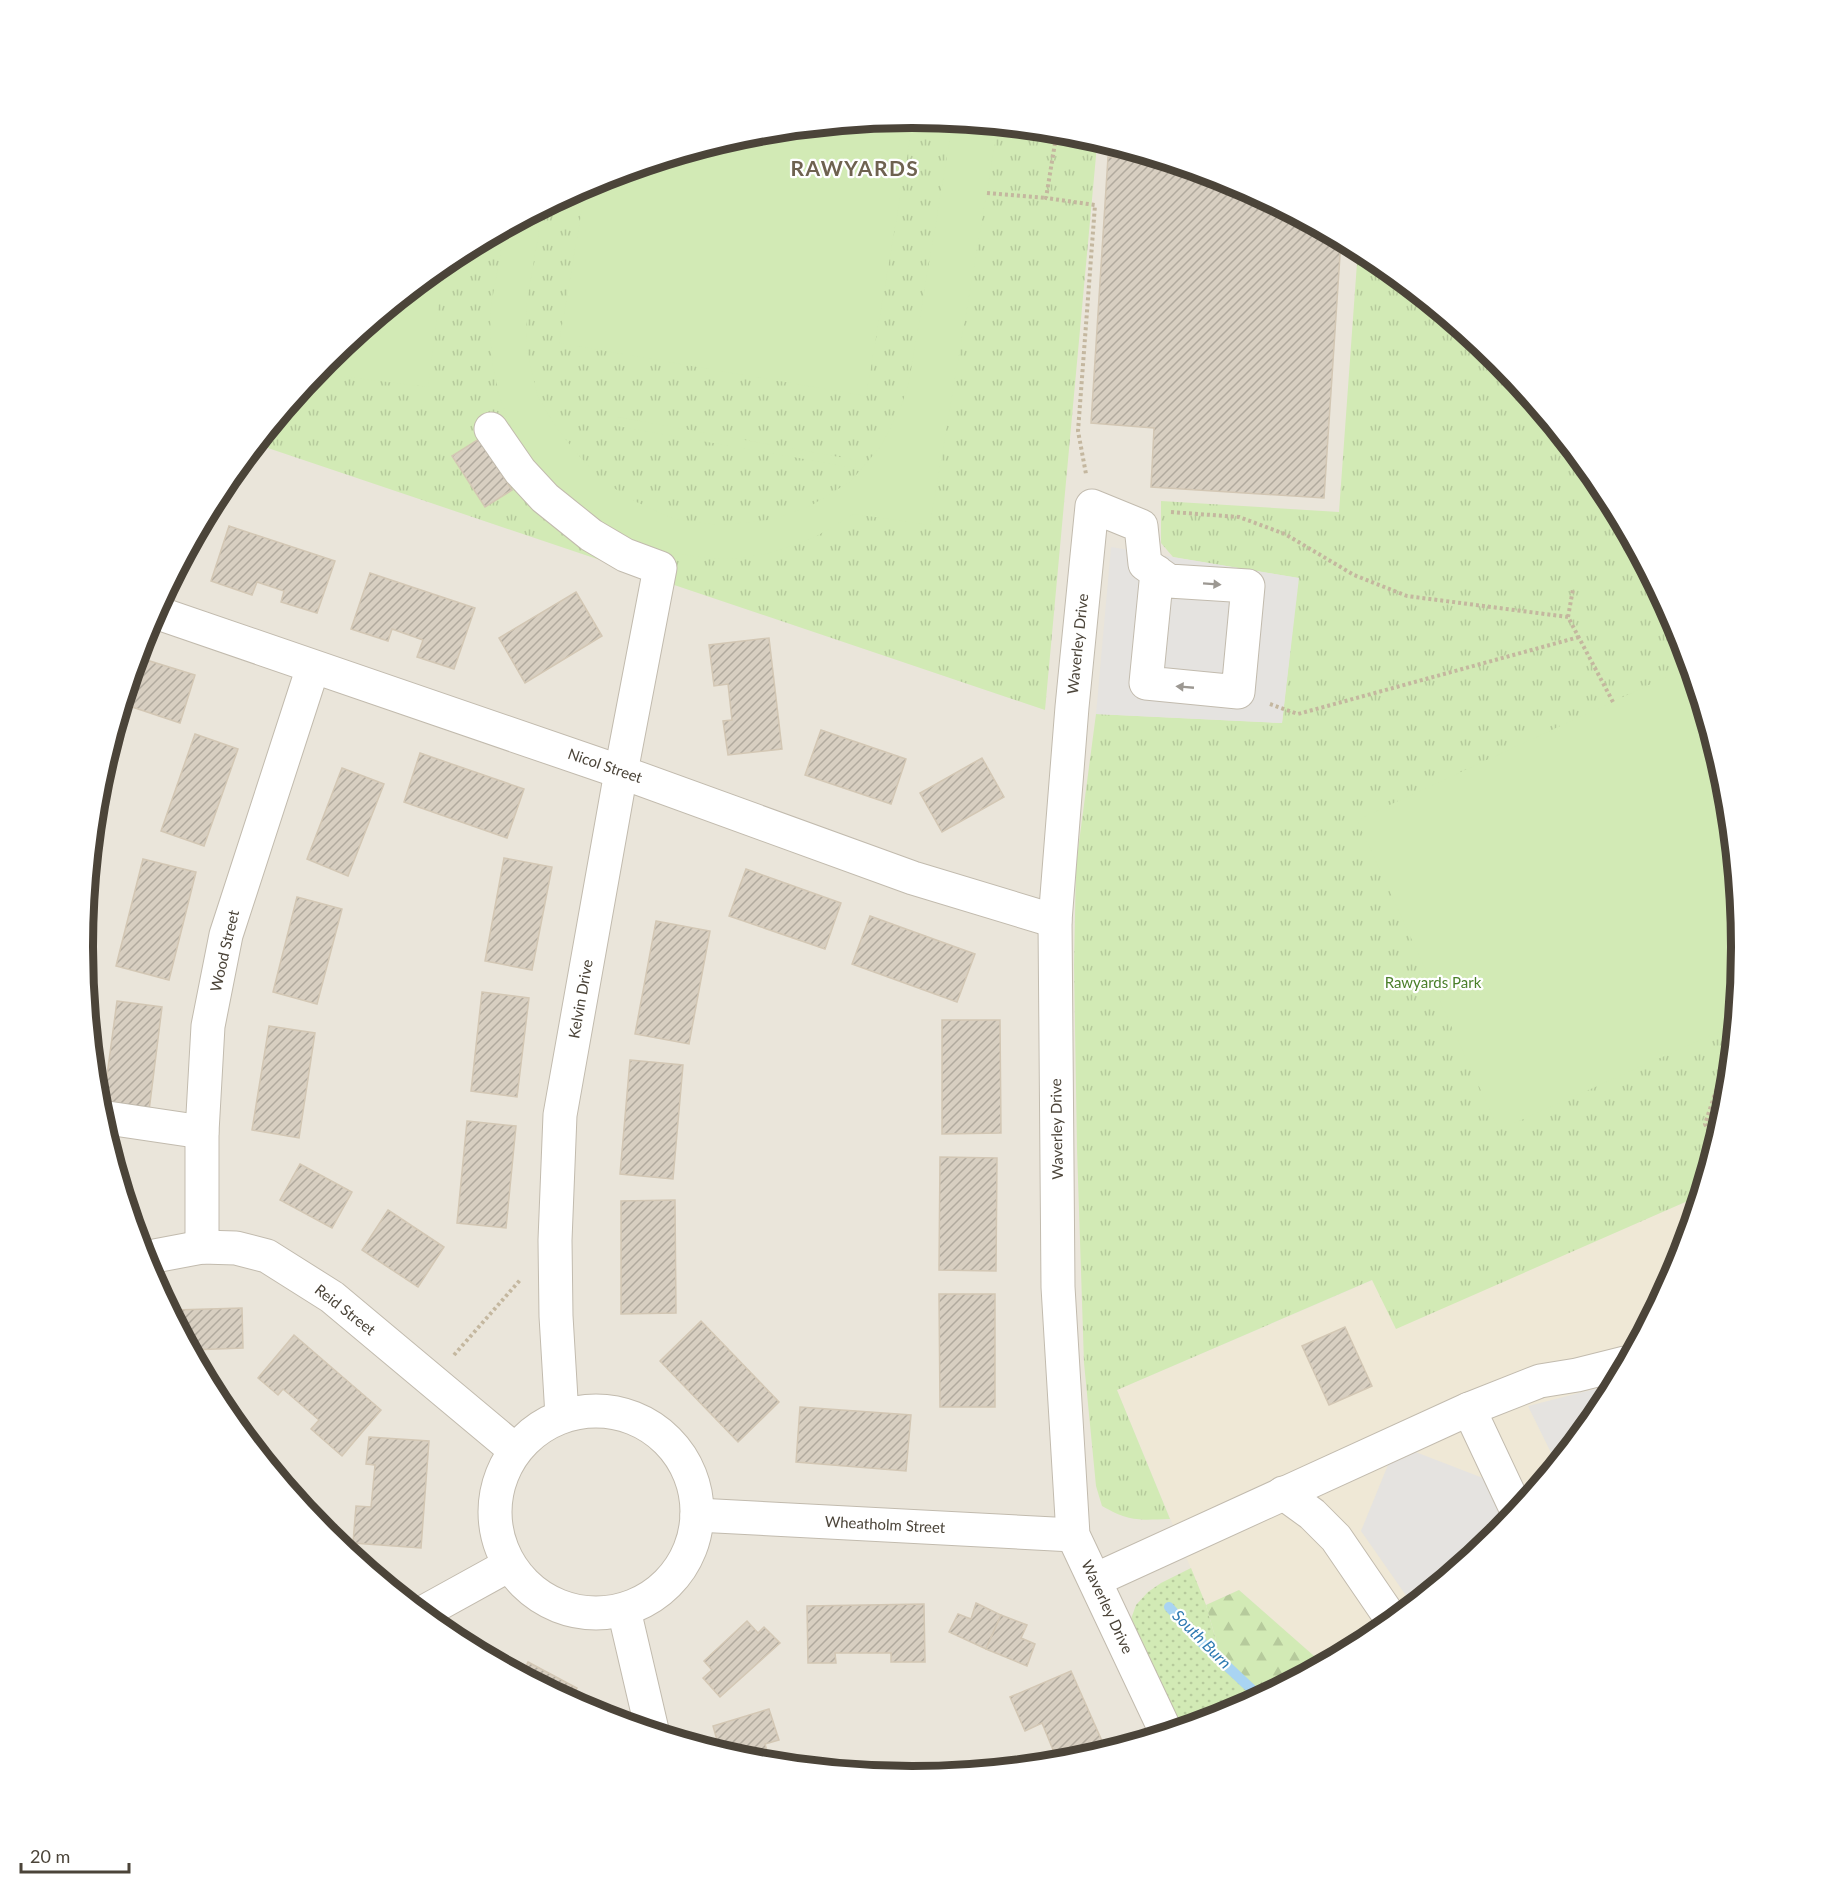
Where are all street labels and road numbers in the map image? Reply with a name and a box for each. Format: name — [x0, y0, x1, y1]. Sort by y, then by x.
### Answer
street label: Waverley Drive — [1063, 593, 1091, 695]
street label: Nicol Street — [566, 744, 645, 786]
street label: Wood Street — [206, 908, 242, 993]
street label: Kelvin Drive — [564, 958, 596, 1040]
street label: Waverley Drive — [1046, 1078, 1066, 1180]
street label: Reid Street — [312, 1280, 380, 1339]
street label: Wheatholm Street — [824, 1512, 946, 1536]
street label: Waverley Drive — [1078, 1557, 1137, 1656]

